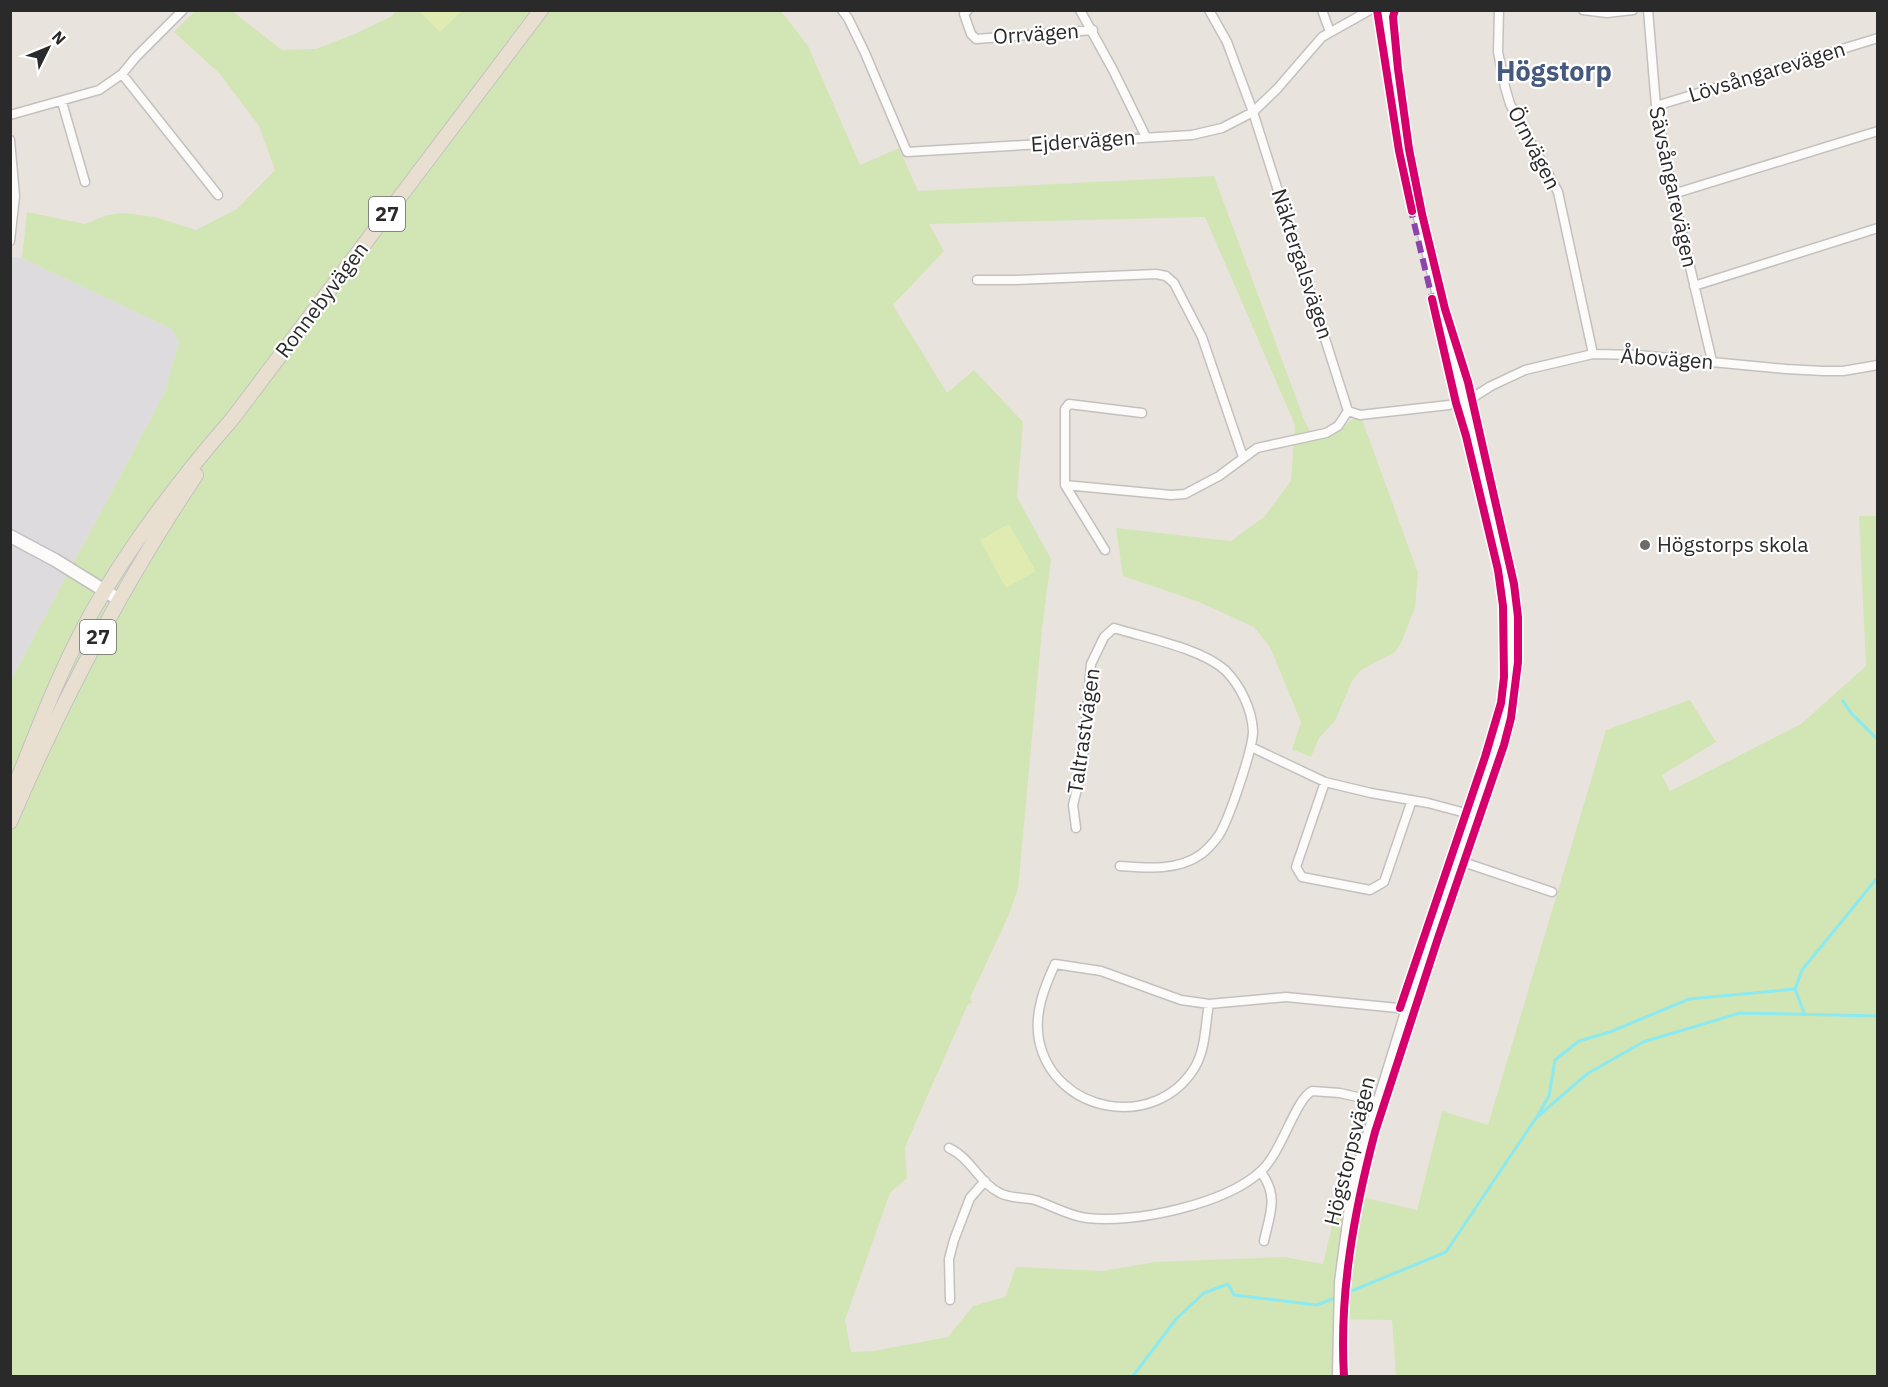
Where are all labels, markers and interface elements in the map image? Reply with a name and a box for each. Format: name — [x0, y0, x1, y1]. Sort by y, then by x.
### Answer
street label: Orrvägen — [992, 16, 1080, 50]
north arrow — [18, 18, 78, 78]
text: N — [48, 27, 70, 49]
street label: Lövsångarevägen — [1685, 34, 1849, 108]
district label: Högstorp — [1496, 53, 1612, 88]
street label: Örnvägen — [1502, 101, 1568, 194]
street label: Sävsångarevägen — [1643, 104, 1705, 270]
street label: Ejdervägen — [1030, 122, 1136, 158]
street label: Näktergalsvägen — [1265, 185, 1340, 343]
road number: 27 — [369, 197, 405, 231]
street label: Ronnebyvägen — [268, 236, 374, 363]
street label: Åbovägen — [1620, 341, 1714, 375]
place label: Högstorps skola — [1657, 530, 1809, 558]
marker: Högstorps skola — [1638, 538, 1652, 552]
road number: 27 — [80, 620, 116, 654]
street label: Taltrastvägen — [1060, 666, 1106, 796]
street label: Högstorpsvägen — [1317, 1073, 1381, 1228]

